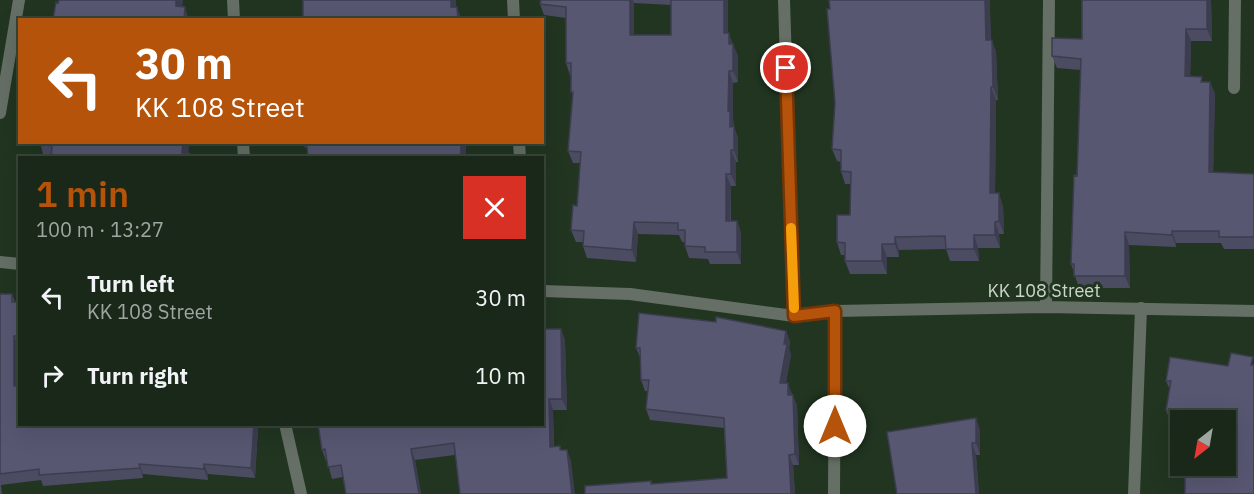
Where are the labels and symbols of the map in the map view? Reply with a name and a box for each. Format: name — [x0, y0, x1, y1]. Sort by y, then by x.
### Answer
pin — [760, 42, 811, 93]
street label: KK 108 Street — [987, 279, 1101, 302]
position arrow — [803, 394, 867, 458]
north arrow — [1170, 410, 1236, 476]

